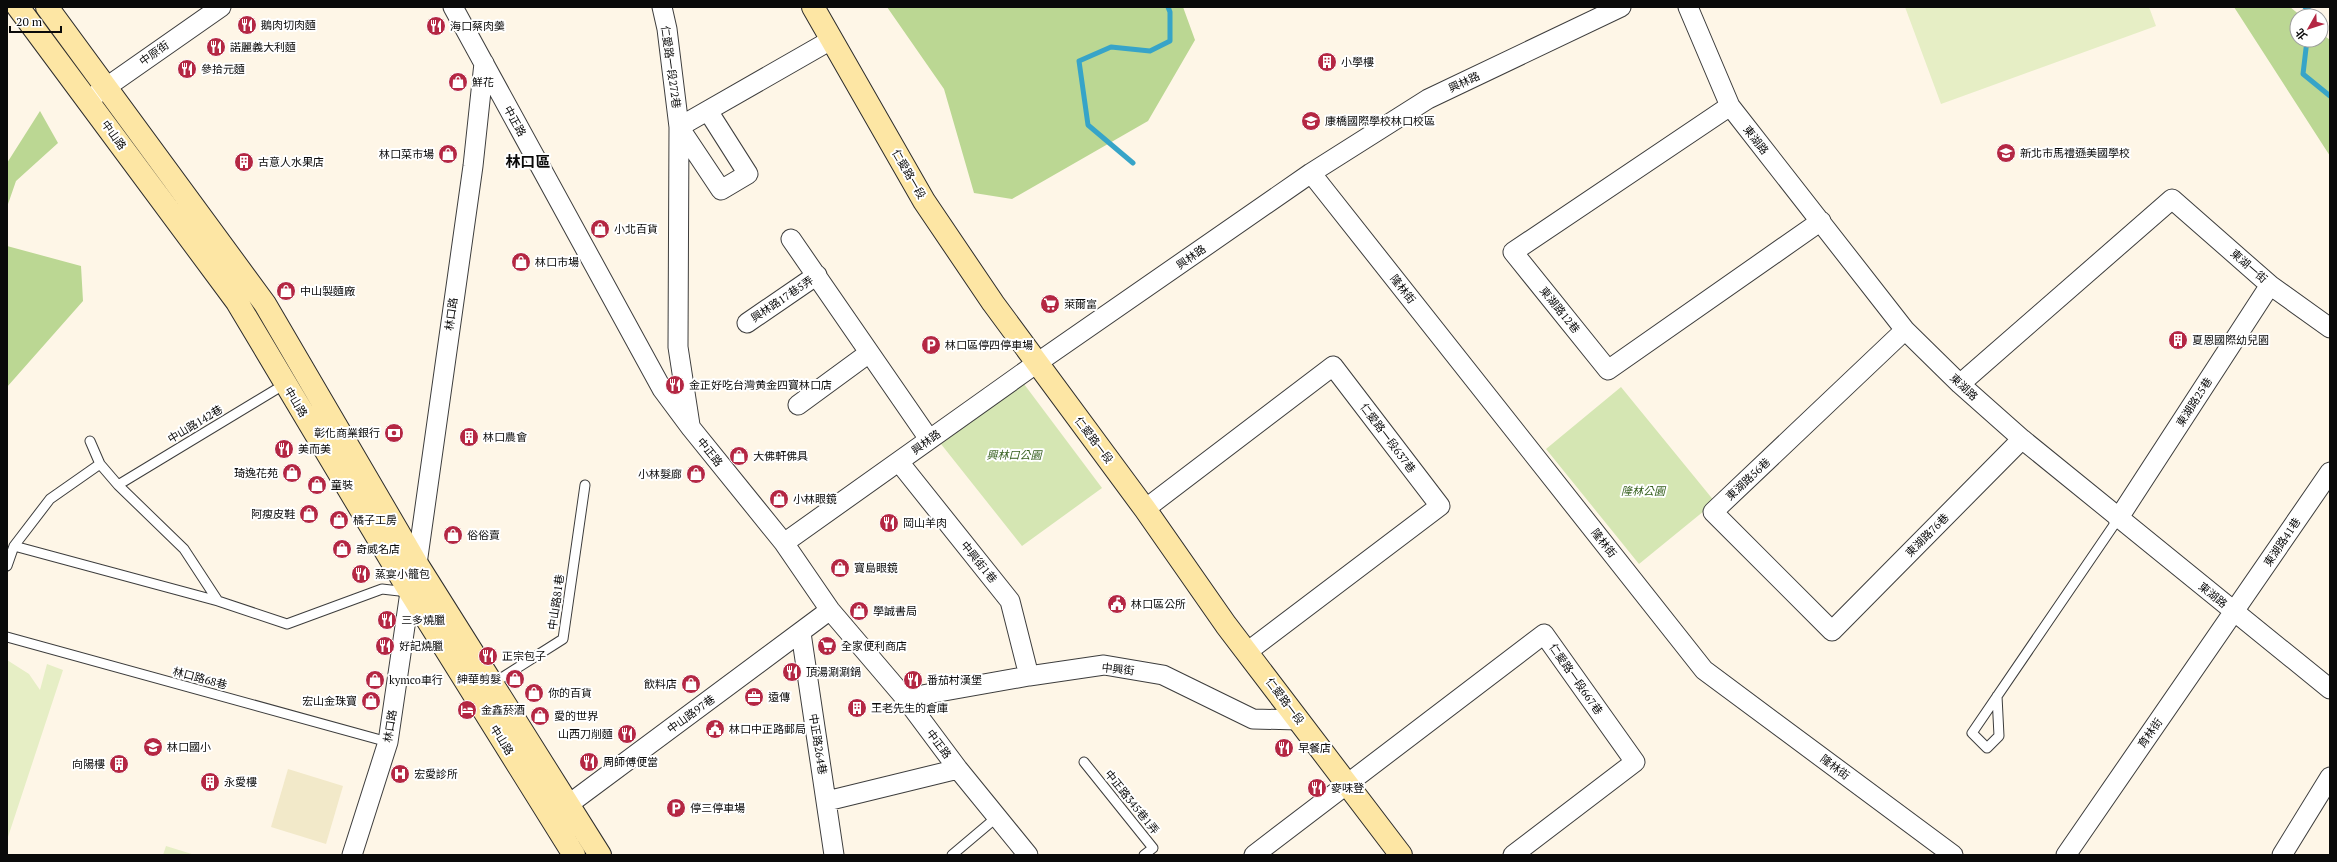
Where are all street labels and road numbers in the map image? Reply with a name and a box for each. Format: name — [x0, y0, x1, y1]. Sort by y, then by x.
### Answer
street label: 仁愛路一段272巷 — [658, 25, 684, 109]
street label: 中原街 — [136, 38, 172, 68]
street label: 興林路 — [1446, 69, 1482, 95]
street label: 中正路 — [501, 103, 529, 139]
street label: 中山路 — [99, 118, 129, 152]
street label: 東湖路 — [1740, 123, 1772, 157]
street label: 仁愛路一段 — [889, 147, 929, 201]
street label: 興林路 — [1173, 242, 1209, 272]
street label: 東湖一街 — [2228, 246, 2270, 286]
street label: 隆林街 — [1387, 272, 1419, 306]
street label: 興林路17巷5弄 — [748, 273, 816, 325]
street label: 東湖路12巷 — [1537, 284, 1583, 336]
street label: 林口路 — [442, 297, 460, 331]
street label: 東湖路 — [1947, 371, 1981, 403]
street label: 東湖路25巷 — [2173, 375, 2215, 429]
street label: 中山路 — [282, 384, 310, 420]
street label: 仁愛路一段637巷 — [1357, 400, 1419, 476]
street label: 中山路142巷 — [165, 402, 225, 446]
street label: 仁愛路一段 — [1072, 414, 1116, 466]
street label: 興林路 — [909, 427, 943, 457]
street label: 中正路 — [694, 435, 726, 469]
street label: 東湖路56巷 — [1723, 455, 1773, 503]
street label: 東湖路76巷 — [1902, 510, 1952, 560]
street label: 東湖路41巷 — [2261, 515, 2303, 569]
street label: 隆林街 — [1588, 526, 1620, 560]
street label: 中興街1巷 — [958, 538, 1000, 586]
street label: 中山路81巷 — [545, 573, 567, 631]
street label: 東湖路 — [2196, 579, 2230, 611]
street label: 仁愛路一段667巷 — [1546, 641, 1606, 717]
street label: 中興街 — [1101, 660, 1135, 678]
street label: 林口路68巷 — [171, 664, 229, 692]
street label: 仁愛路一段 — [1263, 675, 1307, 727]
street label: 中山路97巷 — [664, 692, 718, 736]
street label: 林口路 — [381, 709, 399, 743]
street label: 中正路264巷 — [806, 712, 830, 776]
street label: 育林街 — [2135, 715, 2165, 751]
street label: 中山路 — [487, 722, 517, 758]
street label: 中正路 — [923, 727, 955, 761]
street label: 隆林街 — [1818, 751, 1852, 783]
street label: 中正路345巷1弄 — [1102, 767, 1162, 837]

